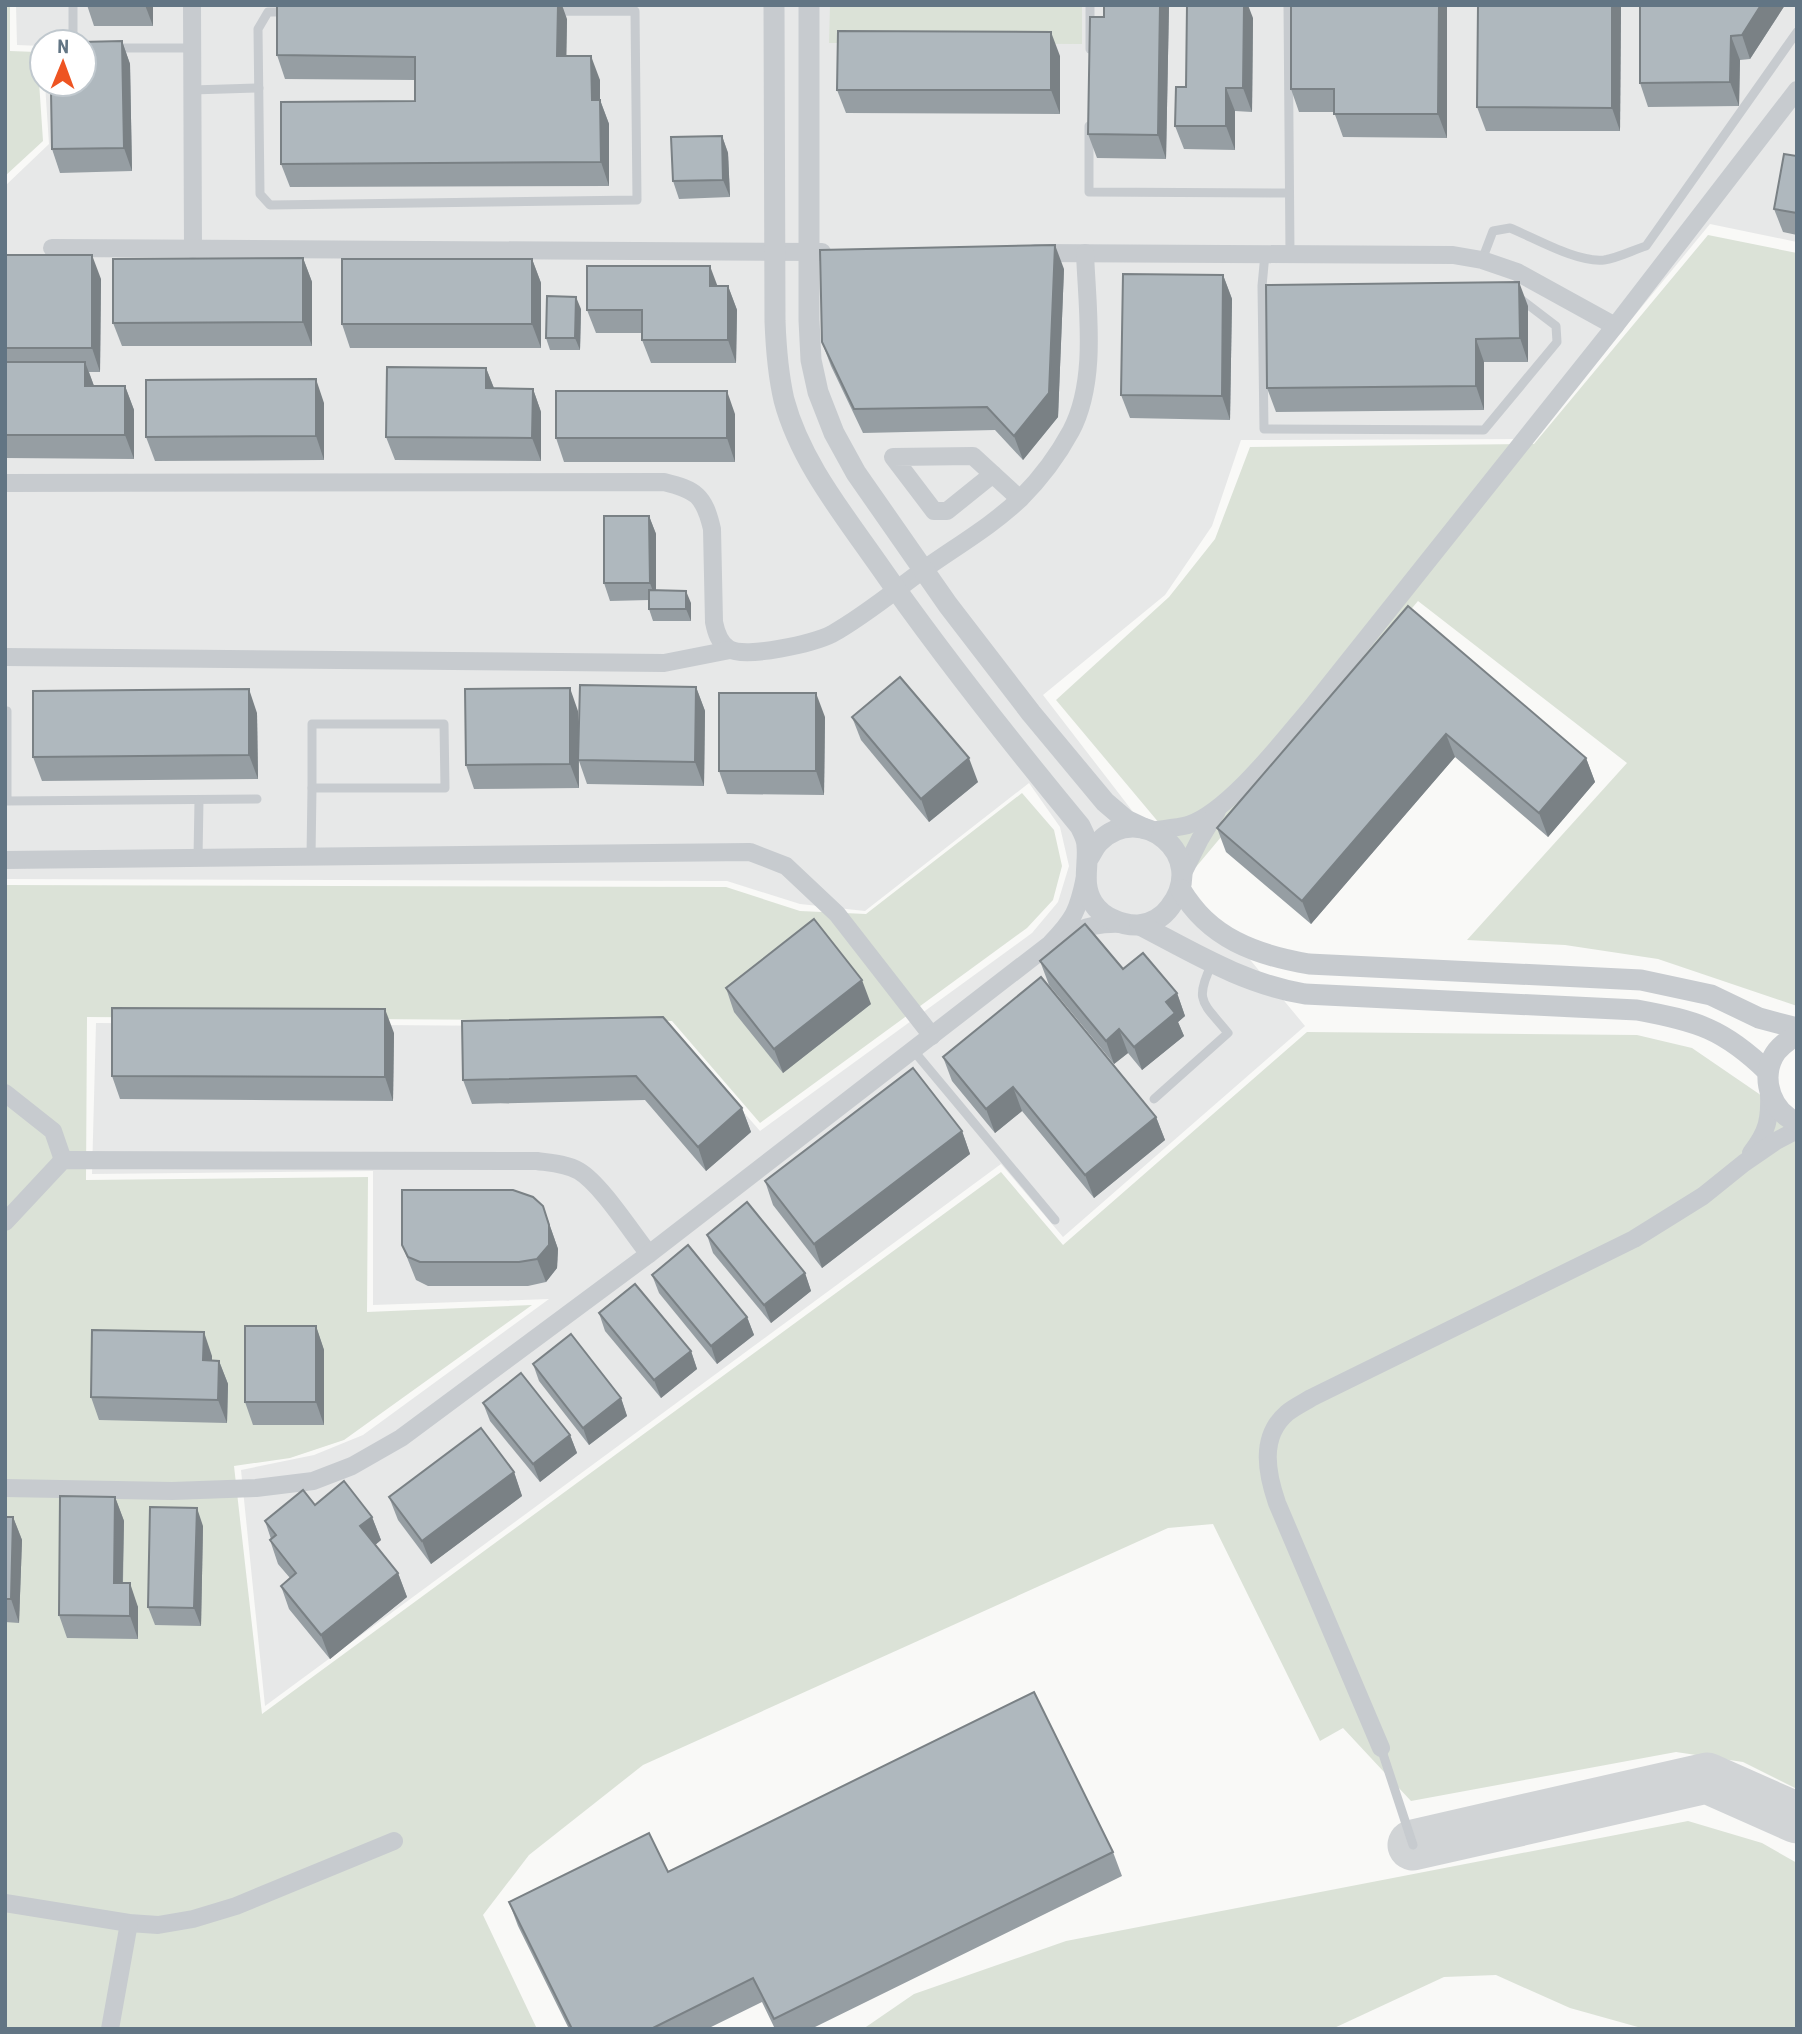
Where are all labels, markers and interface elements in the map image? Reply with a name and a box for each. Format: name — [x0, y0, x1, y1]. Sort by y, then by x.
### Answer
north arrow — [28, 28, 98, 98]
text: N — [57, 35, 69, 58]

